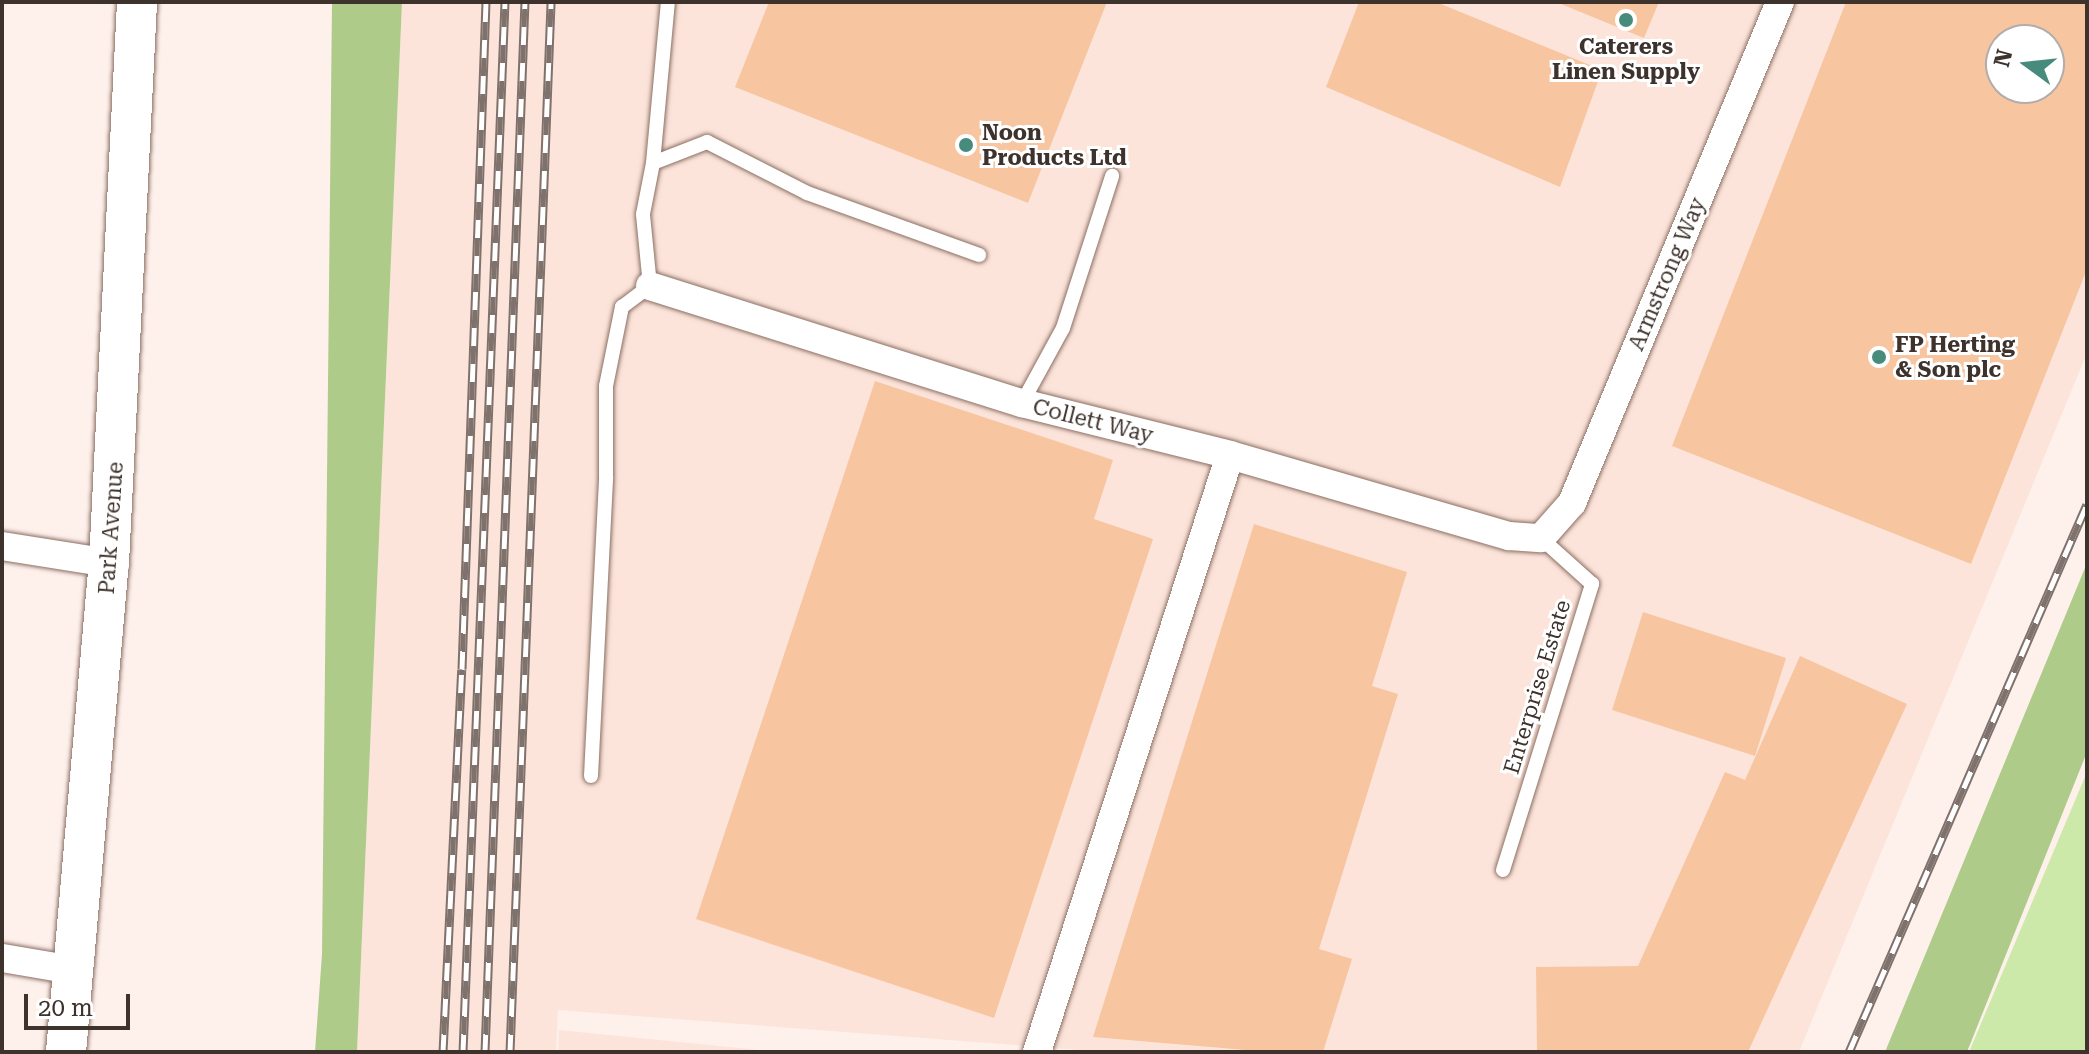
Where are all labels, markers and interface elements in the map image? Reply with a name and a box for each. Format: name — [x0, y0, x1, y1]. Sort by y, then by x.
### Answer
marker: Caterers Linen Supply — [1617, 11, 1635, 29]
north arrow — [1985, 24, 2065, 104]
place label: Caterers Linen Supply — [1552, 33, 1700, 84]
text: N — [1989, 47, 2018, 70]
place label: Noon Products Ltd — [982, 119, 1127, 170]
marker: Noon Products Ltd — [957, 136, 975, 154]
street label: Armstrong Way — [1623, 194, 1711, 354]
place label: FP Herting & Son plc — [1895, 331, 2015, 382]
marker: FP Herting & Son plc — [1870, 348, 1888, 366]
street label: Collett Way — [1030, 393, 1156, 449]
street label: Park Avenue — [93, 461, 129, 595]
street label: Enterprise Estate — [1498, 597, 1576, 777]
scale bar — [28, 978, 134, 1028]
text: 20 m — [38, 994, 93, 1022]

